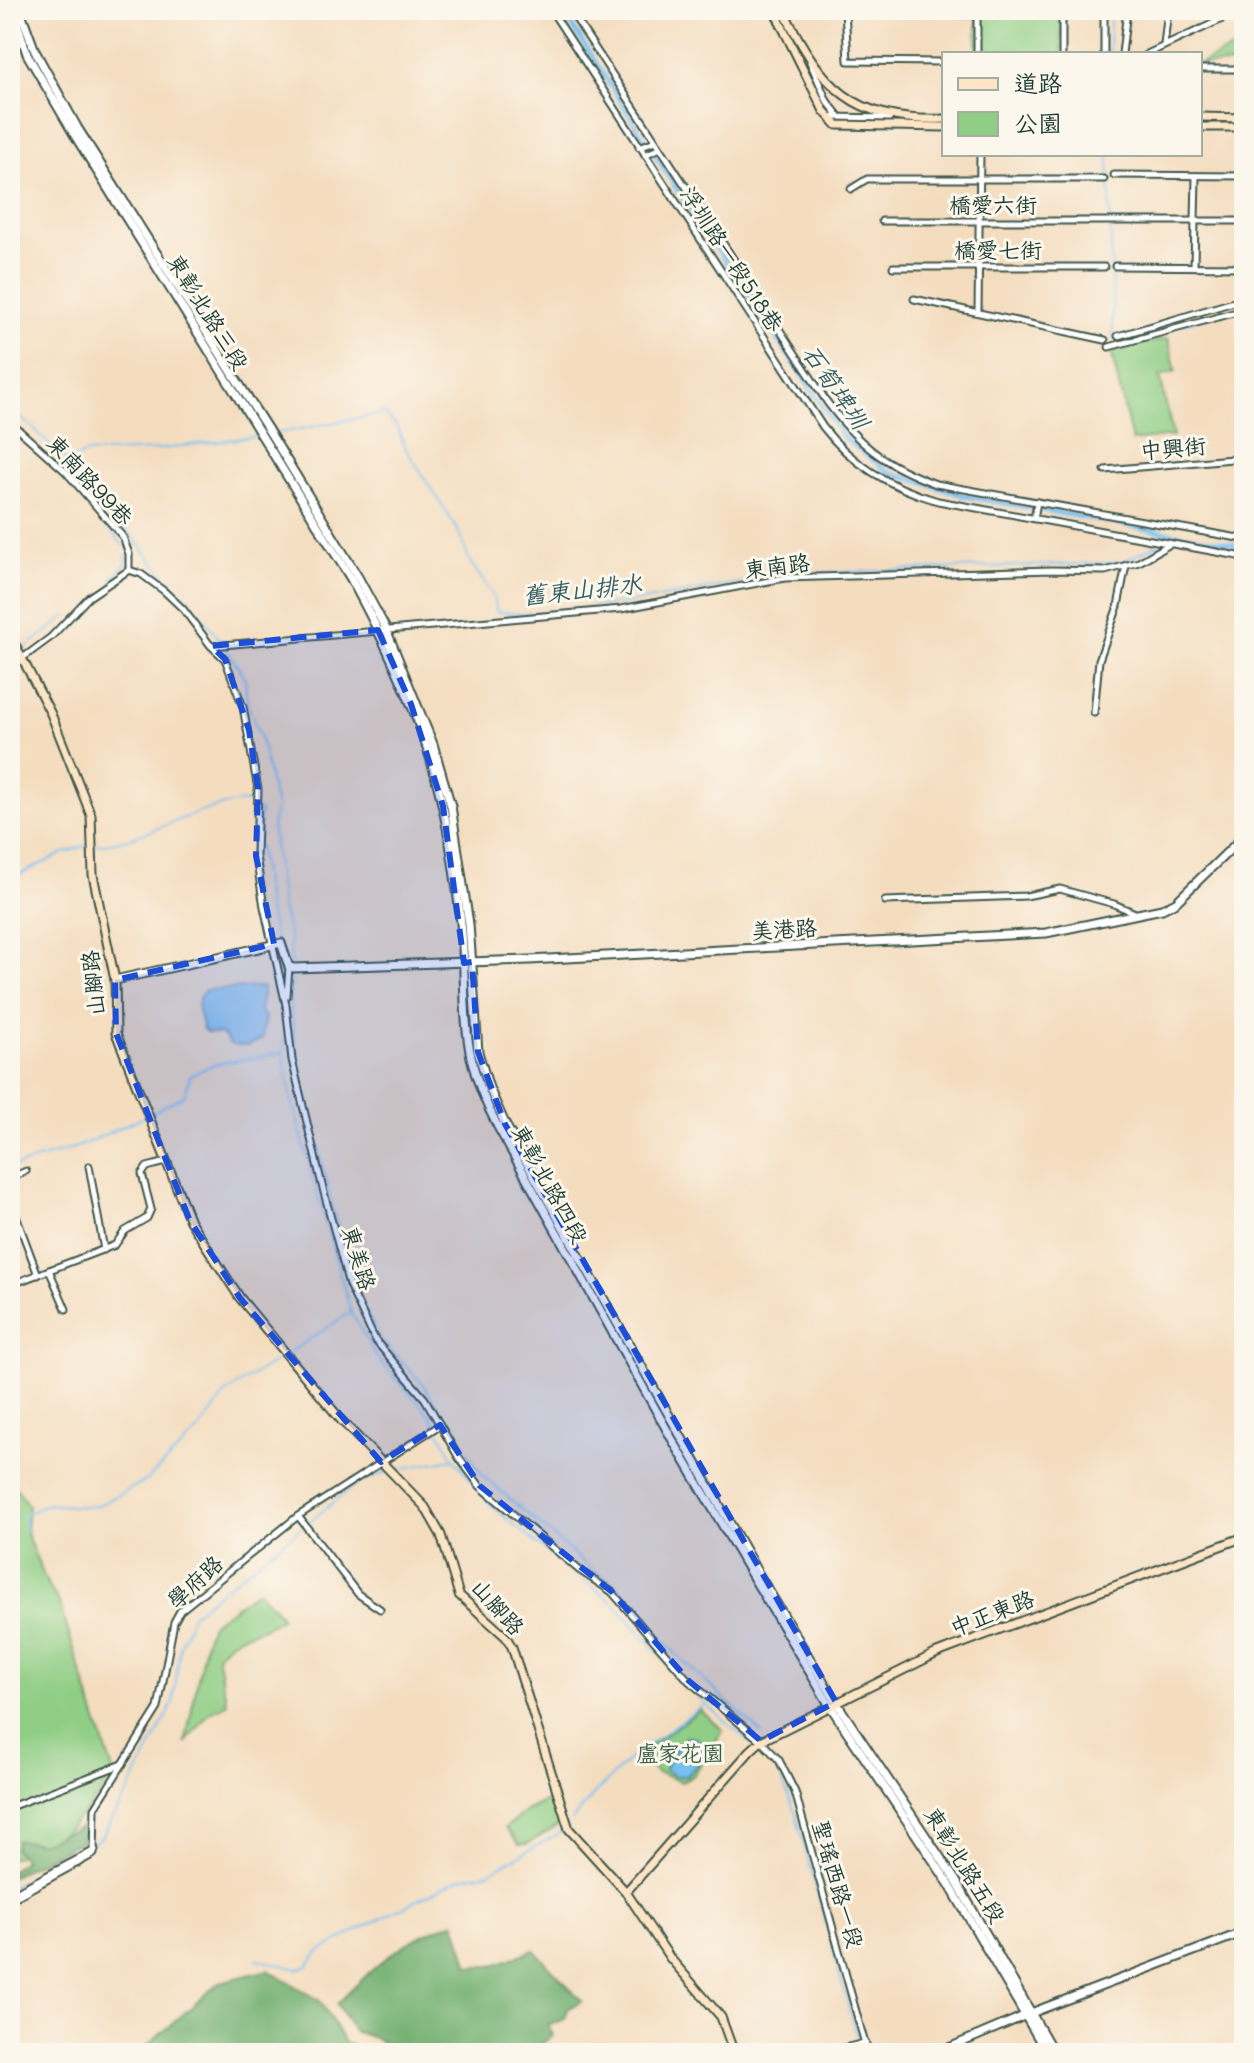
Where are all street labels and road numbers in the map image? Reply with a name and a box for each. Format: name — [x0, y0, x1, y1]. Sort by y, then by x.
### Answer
street label: 浮圳路一段518巷 — [675, 180, 790, 337]
street label: 橋愛六街 — [949, 190, 1037, 219]
street label: 橋愛七街 — [954, 235, 1042, 264]
street label: 東彰北路三段 — [161, 248, 256, 375]
street label: 東南路99巷 — [41, 428, 140, 531]
street label: 中興街 — [1139, 430, 1207, 465]
street label: 東南路 — [742, 547, 811, 584]
street label: 美港路 — [750, 912, 818, 945]
street label: 山腳路 — [75, 949, 110, 1017]
street label: 東彰北路四段 — [506, 1119, 595, 1249]
street label: 東美路 — [336, 1222, 383, 1294]
street label: 學府路 — [161, 1549, 229, 1615]
street label: 山腳路 — [466, 1572, 531, 1641]
street label: 中正東路 — [946, 1583, 1038, 1642]
street label: 東彰北路五段 — [918, 1801, 1013, 1928]
street label: 聖瑤西路一段 — [806, 1816, 871, 1951]

